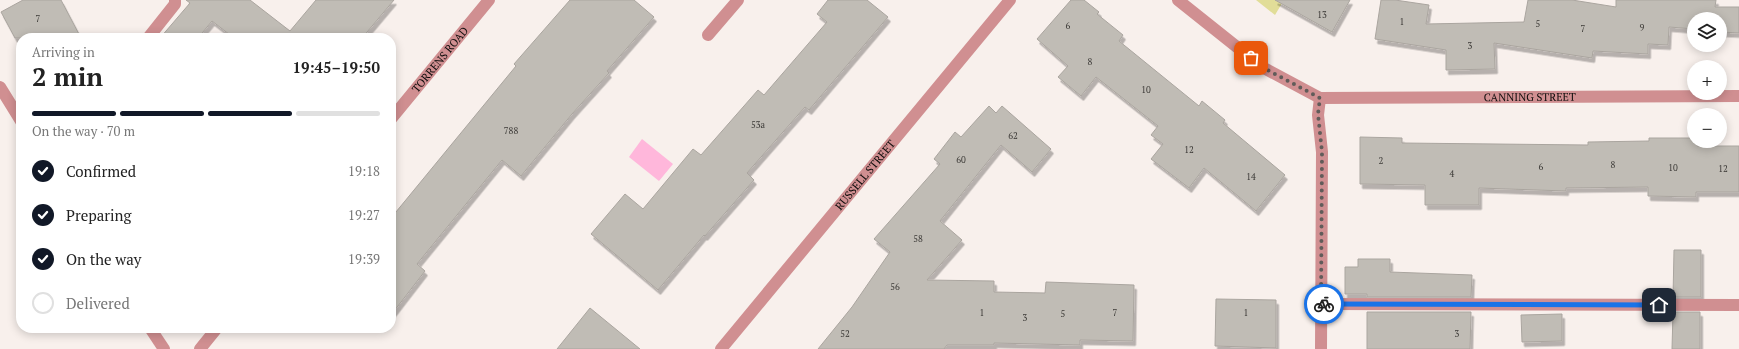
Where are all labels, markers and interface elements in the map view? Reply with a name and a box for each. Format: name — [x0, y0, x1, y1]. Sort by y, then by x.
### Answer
house number: 13 — [1317, 9, 1327, 21]
map controls — [1687, 12, 1727, 148]
button: layers — [1687, 12, 1727, 52]
house number: 7 — [36, 13, 41, 25]
house number: 1 — [1400, 16, 1404, 28]
house number: 5 — [1536, 18, 1541, 30]
house number: 6 — [1066, 20, 1071, 32]
house number: 9 — [1640, 22, 1645, 34]
house number: 7 — [1581, 23, 1586, 35]
street label: TORRENS ROAD — [409, 24, 471, 95]
house number: 3 — [1468, 40, 1473, 52]
pin — [1234, 41, 1268, 75]
text: Arriving in — [32, 43, 95, 61]
icon: bag — [1240, 47, 1262, 69]
house number: 8 — [1088, 56, 1093, 68]
text: 19:45–19:50 — [293, 57, 380, 77]
text: 2 min — [32, 59, 103, 93]
button: + — [1687, 60, 1727, 100]
house number: 10 — [1141, 84, 1151, 96]
street label: CANNING STREET — [1484, 90, 1576, 104]
button: − — [1687, 108, 1727, 148]
house number: 53a — [751, 119, 766, 131]
text: On the way · 70 m — [32, 122, 135, 140]
house number: 788 — [504, 125, 518, 137]
house number: 62 — [1008, 130, 1018, 142]
street label: RUSSELL STREET — [832, 137, 898, 213]
house number: 12 — [1184, 144, 1194, 156]
house number: 60 — [956, 154, 966, 166]
house number: 2 — [1379, 155, 1384, 167]
house number: 8 — [1611, 159, 1616, 171]
icon: check — [32, 160, 54, 182]
text: Confirmed — [66, 161, 136, 181]
house number: 6 — [1539, 161, 1544, 173]
text: 19:18 — [348, 162, 380, 180]
house number: 10 — [1668, 162, 1678, 174]
house number: 12 — [1718, 163, 1728, 175]
house number: 4 — [1450, 168, 1455, 180]
house number: 14 — [1246, 171, 1256, 183]
icon: check — [32, 204, 54, 226]
text: Preparing — [66, 205, 131, 225]
text: 19:27 — [348, 206, 380, 224]
house number: 58 — [913, 233, 923, 245]
icon: check — [32, 248, 54, 270]
text: On the way — [66, 249, 141, 269]
text: 19:39 — [348, 250, 380, 268]
house number: 56 — [890, 281, 900, 293]
courier — [1304, 284, 1344, 324]
pin — [1642, 288, 1676, 322]
text: Delivered — [66, 293, 130, 313]
icon: bike — [1313, 293, 1335, 315]
icon: home — [1648, 294, 1670, 316]
house number: 1 — [980, 307, 984, 319]
house number: 7 — [1113, 307, 1118, 319]
house number: 1 — [1244, 307, 1248, 319]
house number: 5 — [1061, 308, 1066, 320]
house number: 3 — [1023, 312, 1028, 324]
house number: 52 — [840, 328, 850, 340]
house number: 3 — [1455, 328, 1460, 340]

